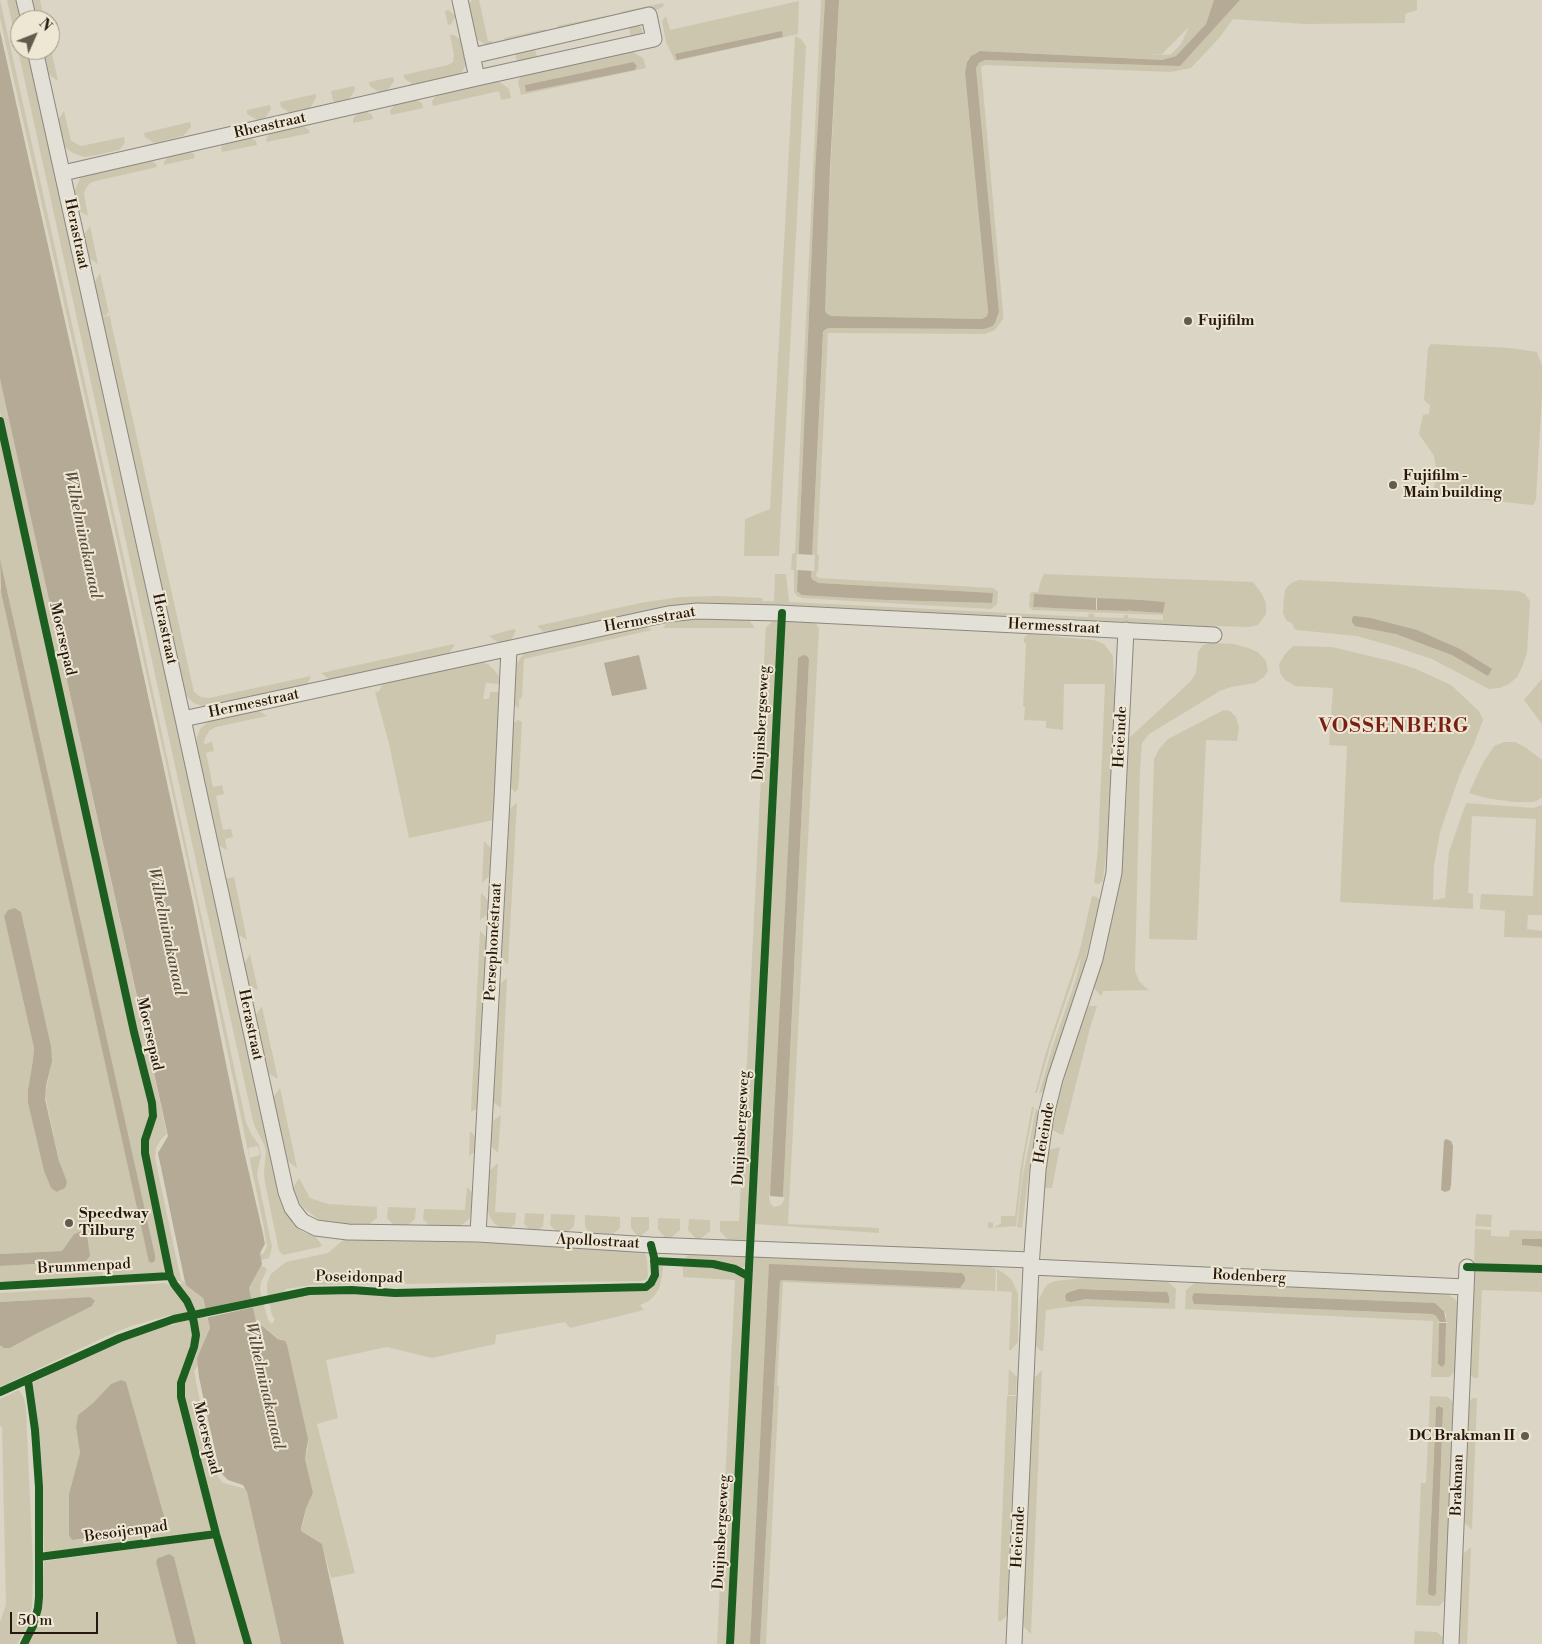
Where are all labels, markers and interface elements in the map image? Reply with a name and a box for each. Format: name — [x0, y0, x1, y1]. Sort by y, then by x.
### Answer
north arrow — [10, 10, 60, 60]
text: N — [35, 15, 55, 36]
street label: Rheastraat — [232, 109, 308, 143]
street label: Herastraat — [60, 197, 92, 271]
place label: Fujifilm — [1198, 312, 1254, 330]
marker: Fujifilm — [1182, 315, 1194, 327]
place label: Fujifilm - Main building — [1403, 467, 1502, 502]
water label: Wilhelminakanaal — [59, 469, 105, 601]
marker: Fujifilm - Main building — [1387, 479, 1399, 491]
street label: Herastraat — [148, 592, 180, 666]
street label: Moersepad — [45, 601, 79, 677]
street label: Hermesstraat — [603, 603, 697, 637]
street label: Hermesstraat — [1007, 616, 1101, 638]
street label: Duijnsbergseweg — [750, 665, 774, 781]
street label: Hermesstraat — [207, 686, 301, 722]
street label: Heieinde — [1110, 706, 1132, 768]
district label: VOSSENBERG — [1317, 715, 1471, 739]
water label: Wilhelminakanaal — [143, 866, 189, 998]
street label: Persephonéstraat — [482, 882, 506, 1002]
street label: Herastraat — [234, 988, 266, 1062]
street label: Moersepad — [132, 996, 166, 1072]
street label: Duijnsbergseweg — [730, 1070, 754, 1186]
street label: Heieinde — [1031, 1101, 1059, 1165]
place label: Speedway Tilburg — [79, 1205, 149, 1240]
marker: Speedway Tilburg — [63, 1217, 75, 1229]
street label: Apollostraat — [556, 1231, 640, 1253]
street label: Brummenpad — [37, 1256, 131, 1278]
street label: Rodenberg — [1212, 1266, 1286, 1288]
street label: Poseidonpad — [315, 1268, 403, 1288]
water label: Wilhelminakanaal — [240, 1320, 288, 1452]
street label: Moersepad — [188, 1400, 224, 1476]
place label: DC Brakman II — [1409, 1427, 1515, 1445]
marker: DC Brakman II — [1519, 1430, 1531, 1442]
street label: Brakman — [1448, 1454, 1468, 1516]
street label: Duijnsbergseweg — [710, 1474, 734, 1590]
street label: Heieinde — [1008, 1506, 1030, 1568]
street label: Besoijenpad — [83, 1517, 169, 1547]
scale bar — [12, 1602, 100, 1634]
text: 50 m — [18, 1611, 52, 1630]

